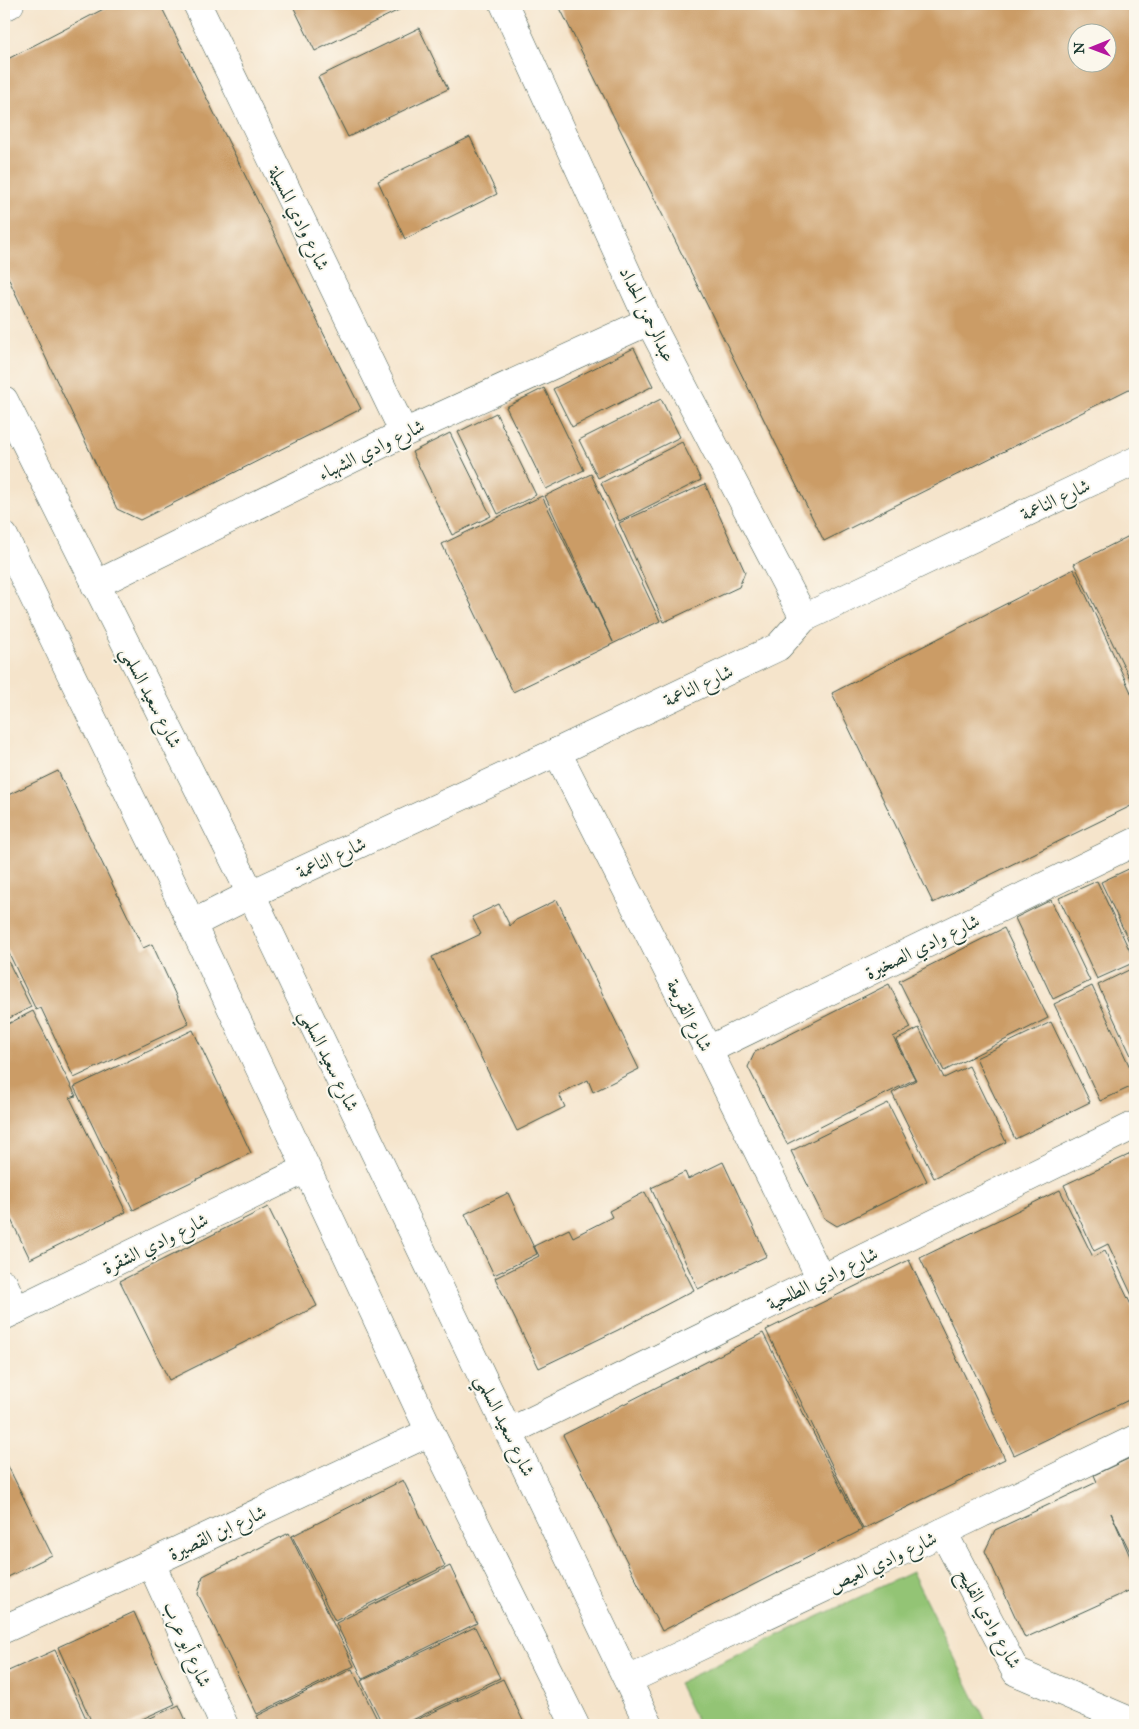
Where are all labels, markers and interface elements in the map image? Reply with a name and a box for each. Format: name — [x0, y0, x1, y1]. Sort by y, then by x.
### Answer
north arrow — [1066, 22, 1116, 72]
text: N — [1071, 42, 1088, 54]
street label: شارع وادي المسيلة — [260, 161, 335, 276]
street label: عبدالرحمن الحداد — [613, 263, 681, 367]
street label: شارع وادي الشهباء — [314, 414, 430, 489]
street label: شارع الناعمة — [1017, 473, 1095, 529]
street label: شارع سعيد السلمي — [110, 643, 187, 755]
street label: شارع الناعمة — [660, 659, 738, 715]
street label: شارع الناعمة — [293, 831, 371, 887]
street label: شارع وادي الصخيرة — [861, 909, 985, 988]
street label: شارع القريعة — [658, 975, 718, 1057]
street label: شارع سعيد السلمي — [289, 1005, 364, 1118]
street label: شارع وادي الشقرة — [99, 1208, 214, 1283]
street label: شارع وادي الطلحية — [763, 1242, 883, 1319]
street label: شارع سعيد السلمي — [465, 1370, 540, 1483]
street label: شارع ابن القصيرة — [165, 1500, 271, 1569]
street label: شارع وادي العيص — [824, 1526, 942, 1600]
street label: شارع وادي الفليح — [947, 1564, 1027, 1675]
street label: شارع أبو عرب — [155, 1597, 218, 1692]

